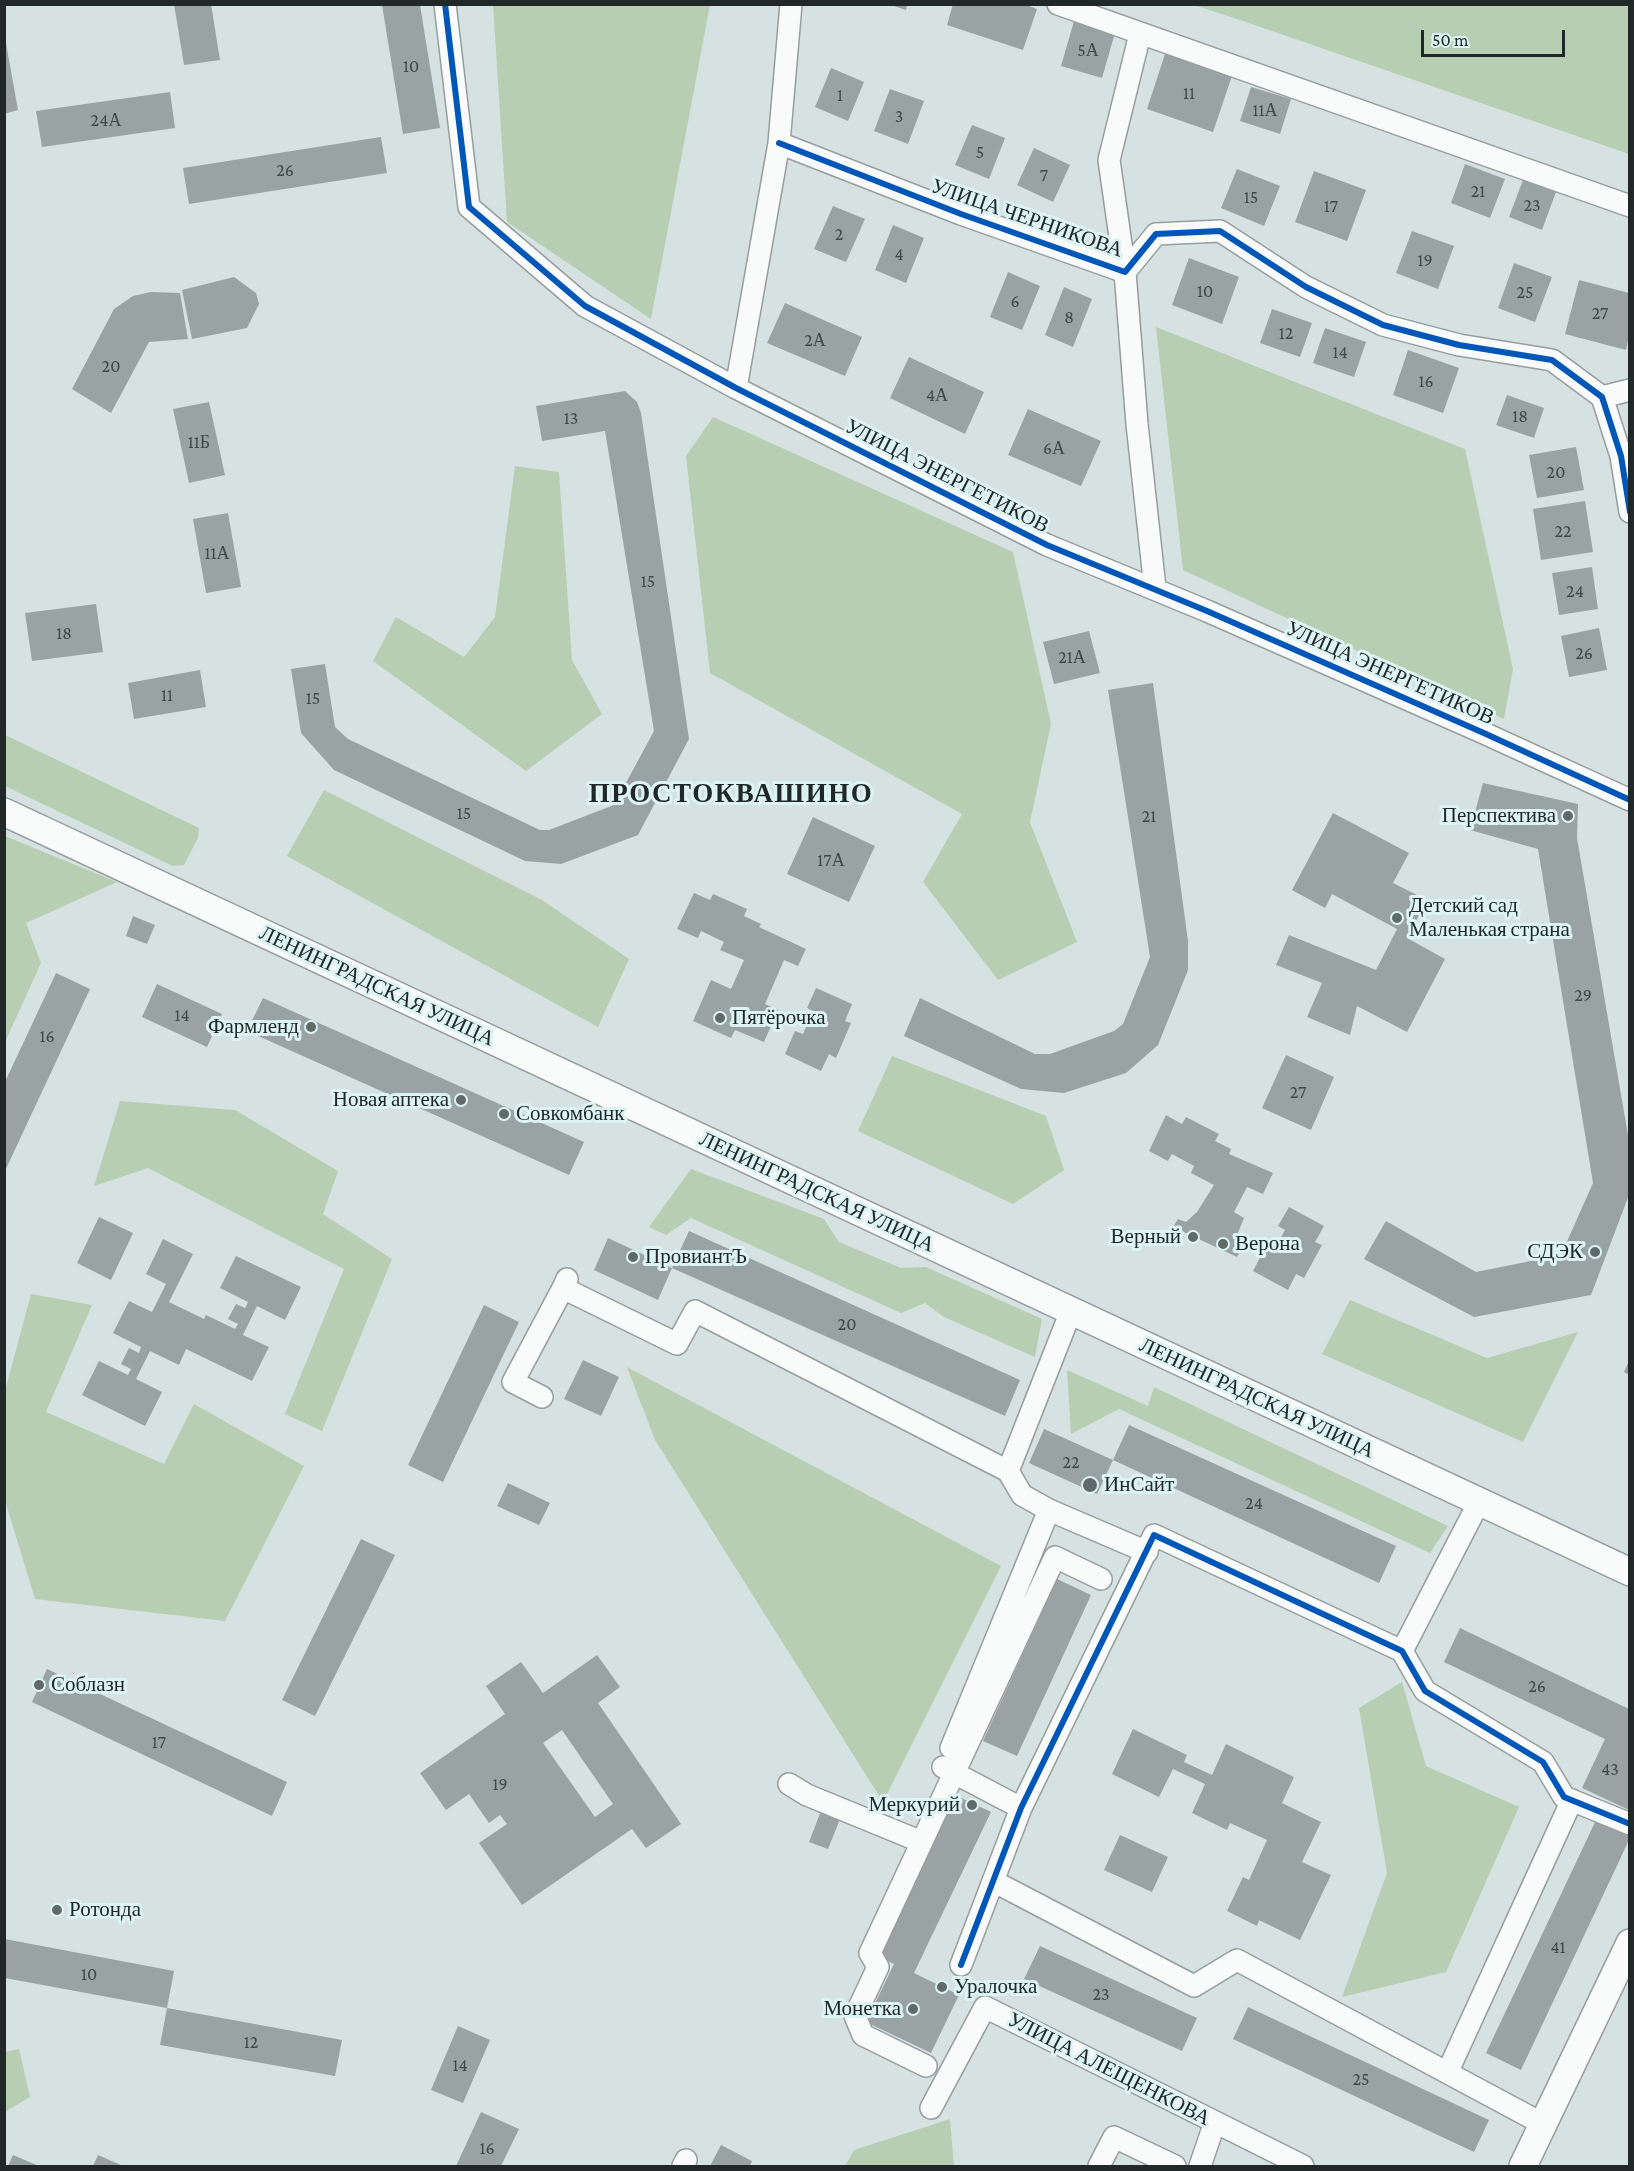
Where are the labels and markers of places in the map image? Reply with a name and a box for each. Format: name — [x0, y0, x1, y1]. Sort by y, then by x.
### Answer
place label: Перспектива — [1442, 803, 1556, 829]
marker: Перспектива — [1561, 809, 1575, 823]
place label: Детский сад Маленькая страна — [1409, 893, 1570, 943]
marker: Детский сад Маленькая страна — [1390, 911, 1404, 925]
place label: Пятёрочка — [732, 1005, 826, 1031]
marker: Пятёрочка — [713, 1011, 727, 1025]
place label: Фармленд — [208, 1014, 299, 1040]
marker: Фармленд — [304, 1020, 318, 1034]
place label: Новая аптека — [333, 1087, 449, 1113]
marker: Новая аптека — [454, 1093, 468, 1107]
place label: Совкомбанк — [516, 1101, 624, 1127]
marker: Совкомбанк — [497, 1107, 511, 1121]
place label: Верный — [1111, 1224, 1181, 1250]
marker: Верный — [1186, 1230, 1200, 1244]
place label: Верона — [1235, 1231, 1300, 1257]
marker: Верона — [1216, 1237, 1230, 1251]
place label: СДЭК — [1527, 1239, 1583, 1265]
place label: ПровиантЪ — [645, 1244, 747, 1270]
marker: СДЭК — [1588, 1245, 1602, 1259]
marker: ПровиантЪ — [626, 1250, 640, 1264]
place label: ИнСайт — [1104, 1472, 1174, 1498]
marker: ИнСайт — [1081, 1476, 1099, 1494]
place label: Соблазн — [51, 1672, 125, 1698]
marker: Соблазн — [32, 1678, 46, 1692]
place label: Меркурий — [868, 1792, 960, 1818]
marker: Меркурий — [965, 1798, 979, 1812]
place label: Ротонда — [69, 1897, 141, 1923]
marker: Ротонда — [50, 1903, 64, 1917]
place label: Уралочка — [954, 1974, 1037, 2000]
marker: Уралочка — [935, 1980, 949, 1994]
place label: Монетка — [823, 1996, 901, 2022]
marker: Монетка — [906, 2002, 920, 2016]

